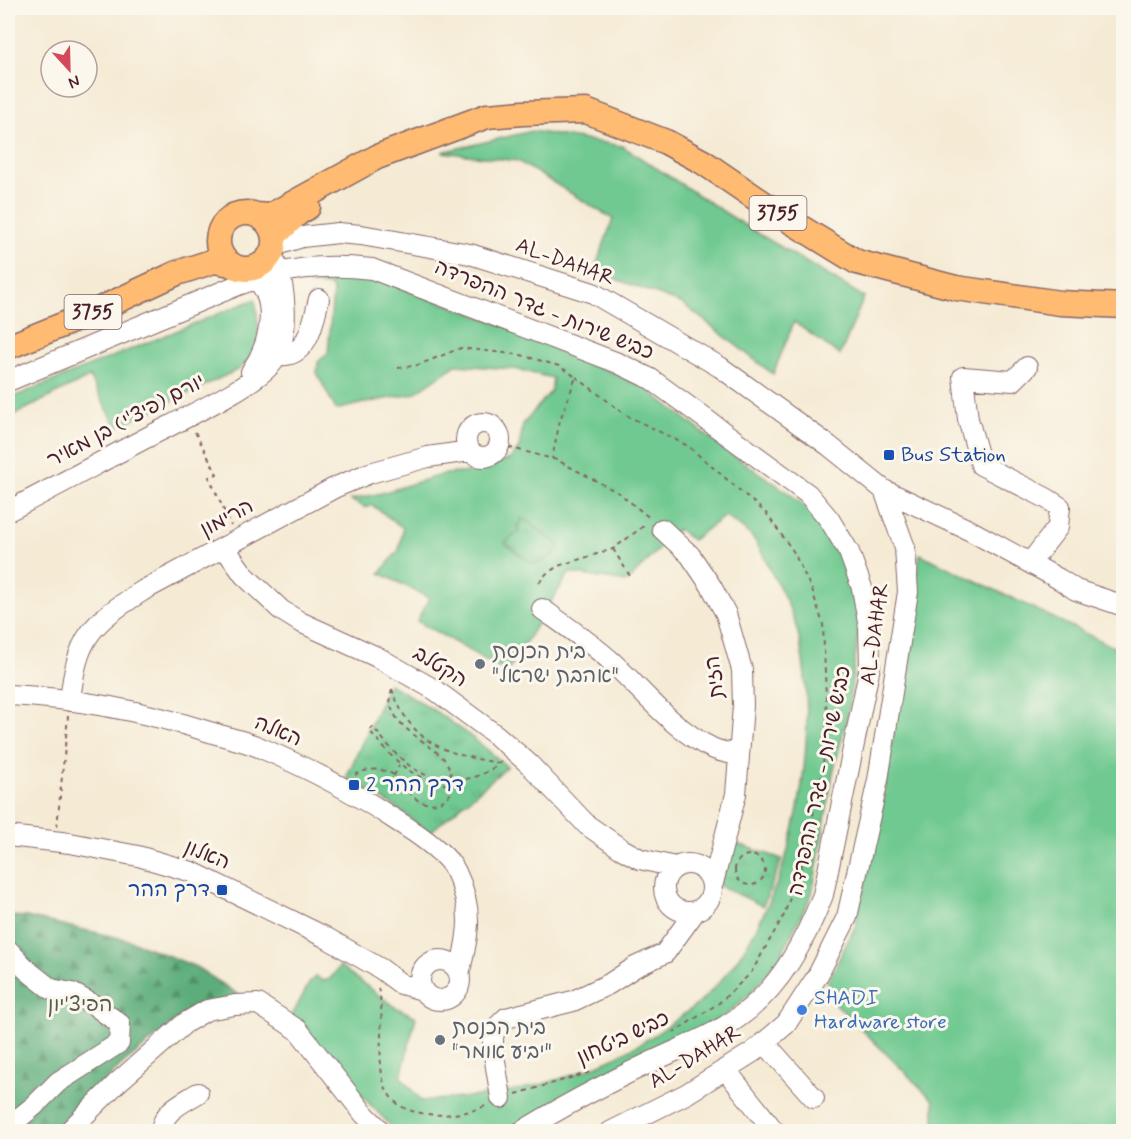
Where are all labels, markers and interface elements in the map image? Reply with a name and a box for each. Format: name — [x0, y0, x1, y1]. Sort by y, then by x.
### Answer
north arrow — [39, 39, 99, 99]
text: N — [65, 70, 83, 93]
road number: 3755 — [750, 196, 806, 230]
street label: AL-DAHAR — [512, 231, 619, 293]
street label: כביש שירות - גדר ההפרדה — [430, 253, 658, 367]
road number: 3755 — [64, 295, 122, 329]
street label: יורם (פיצ'י) בן מאיר — [42, 367, 210, 475]
place label: Bus Station — [901, 441, 1006, 469]
marker: Bus Station — [882, 448, 896, 462]
street label: הרימון — [195, 492, 259, 544]
street label: AL-DAHAR — [854, 581, 896, 687]
place label: בית הכנסת "אהבת ישראל" — [492, 638, 619, 690]
street label: הקטלב — [408, 640, 472, 694]
street label: הזית — [699, 654, 732, 701]
marker: בית הכנסת "אהבת ישראל" — [473, 657, 487, 671]
street label: כביש שירות - גדר ההפרדה — [782, 664, 858, 898]
street label: האלה — [250, 708, 306, 754]
place label: דרך ההר 2 — [366, 771, 464, 799]
marker: דרך ההר 2 — [347, 778, 361, 792]
street label: האלון — [180, 833, 234, 877]
place label: דרך ההר — [128, 876, 210, 904]
marker: דרך ההר — [215, 883, 229, 897]
place label: SHADI Hardware store — [814, 984, 947, 1036]
park label: הפיצ'יון — [48, 991, 112, 1019]
marker: SHADI Hardware store — [795, 1003, 809, 1017]
street label: כביש ביטחון — [572, 1004, 674, 1072]
place label: בית הכנסת "יביע אומר" — [452, 1014, 552, 1066]
street label: AL-DAHAR — [644, 1018, 747, 1096]
marker: בית הכנסת "יביע אומר" — [433, 1033, 447, 1047]

